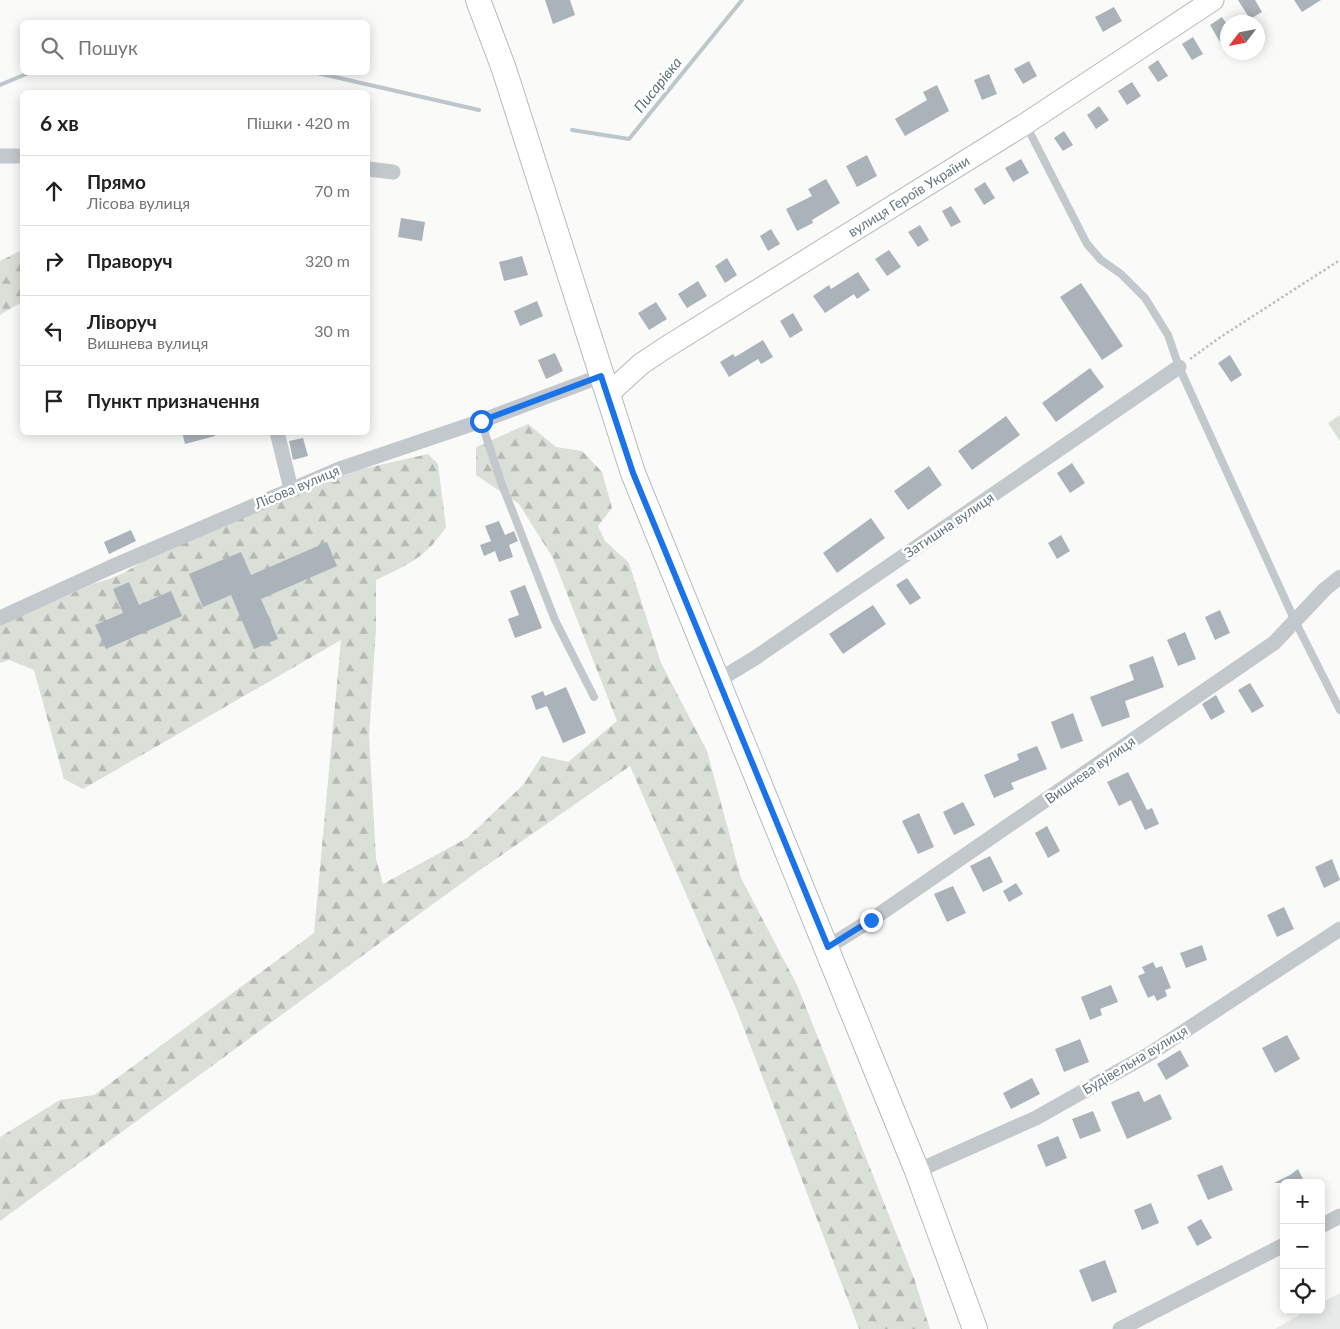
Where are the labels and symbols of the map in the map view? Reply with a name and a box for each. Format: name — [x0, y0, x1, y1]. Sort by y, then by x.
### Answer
north arrow — [1220, 15, 1265, 60]
water label: Писарівка — [630, 53, 685, 116]
street label: вулиця Героїв України — [845, 152, 972, 240]
route start — [470, 410, 493, 433]
street label: Лісова вулиця — [251, 461, 342, 512]
street label: Затишна вулиця — [901, 488, 997, 561]
street label: Вишнева вулиця — [1041, 732, 1138, 807]
route end — [860, 909, 883, 932]
street label: Будівельна вулиця — [1079, 1022, 1190, 1098]

